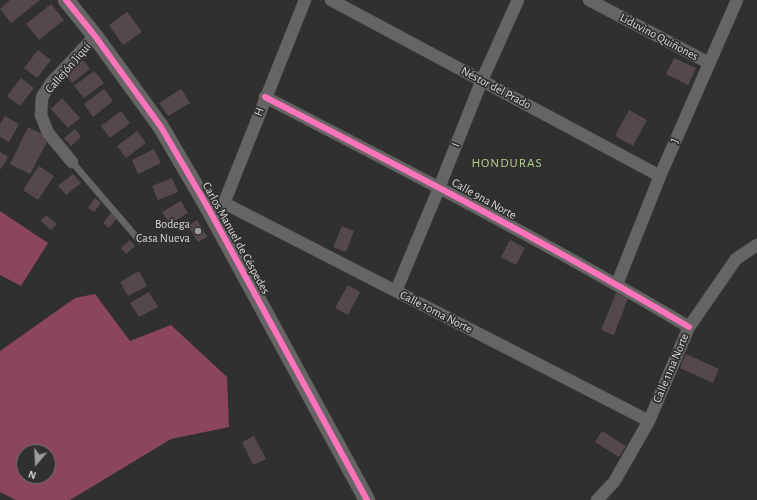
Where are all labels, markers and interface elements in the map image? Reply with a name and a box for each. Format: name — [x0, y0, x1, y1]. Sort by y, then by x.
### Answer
street label: Liduvino Quiñones — [617, 10, 701, 64]
street label: Callejón Jiquí — [42, 40, 94, 96]
street label: Néstor del Prado — [458, 63, 534, 113]
street label: H — [251, 106, 267, 118]
street label: J — [668, 136, 682, 146]
street label: I — [449, 141, 463, 149]
district label: HONDURAS — [471, 155, 543, 171]
street label: Calle 9na Norte — [449, 175, 519, 223]
street label: Carlos Manuel de Céspedes — [199, 179, 273, 297]
place label: Bodega Casa Nueva — [136, 217, 190, 245]
marker: Bodega Casa Nueva — [193, 226, 203, 236]
street label: Calle 10ma Norte — [397, 288, 475, 336]
street label: Calle 11na Norte — [650, 331, 692, 405]
north arrow — [16, 444, 56, 484]
text: N — [27, 468, 38, 481]

